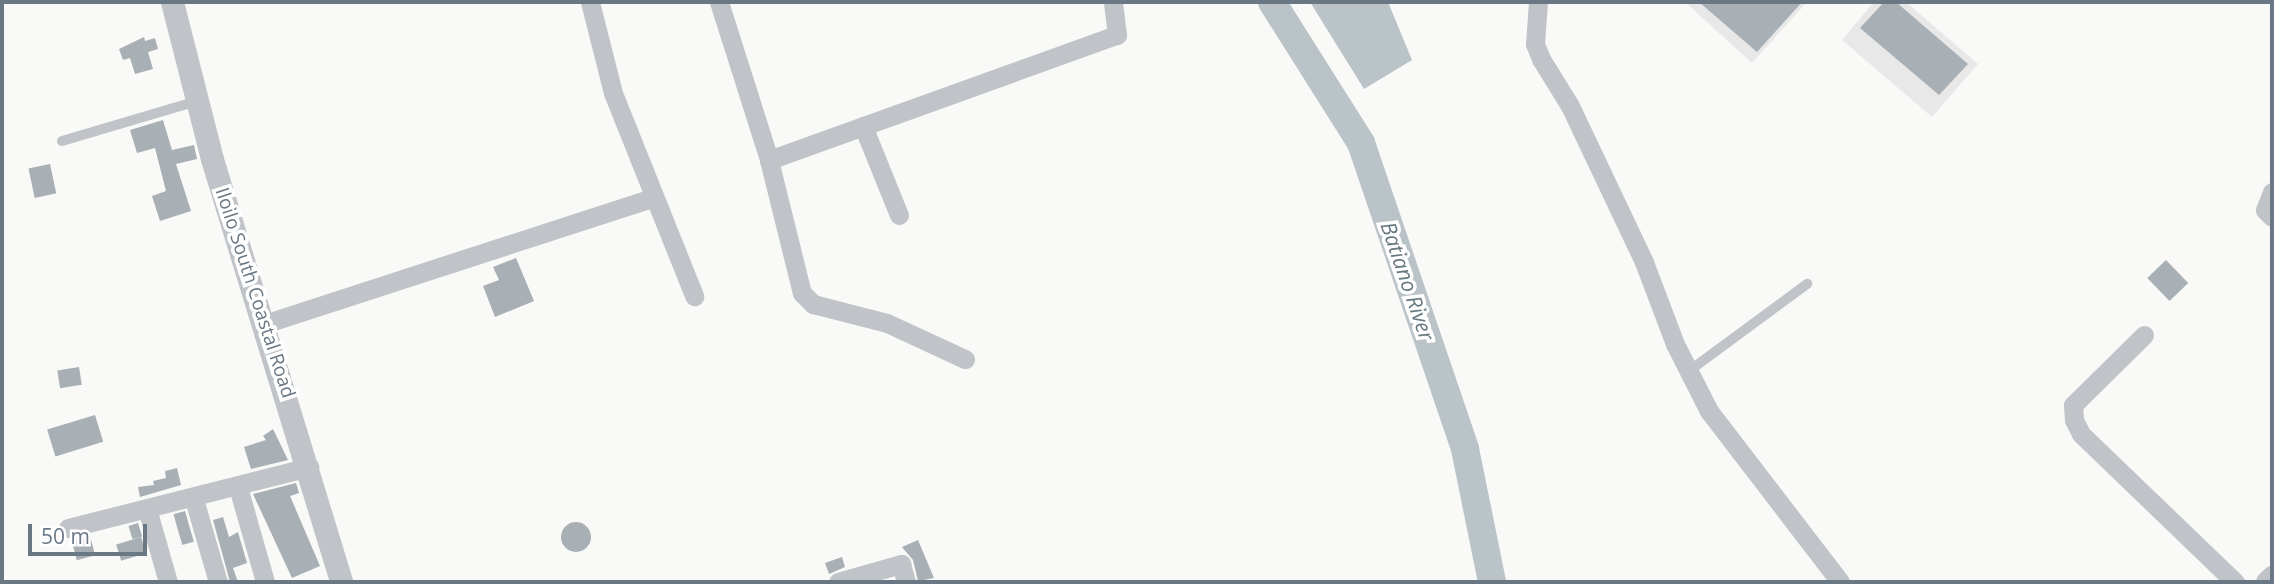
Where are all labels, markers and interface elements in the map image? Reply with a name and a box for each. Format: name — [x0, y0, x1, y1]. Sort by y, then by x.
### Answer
street label: Iloilo South Coastal Road — [210, 185, 300, 401]
water label: Batiano River — [1376, 218, 1440, 344]
scale bar — [32, 510, 150, 554]
text: 50 m — [41, 522, 90, 550]

